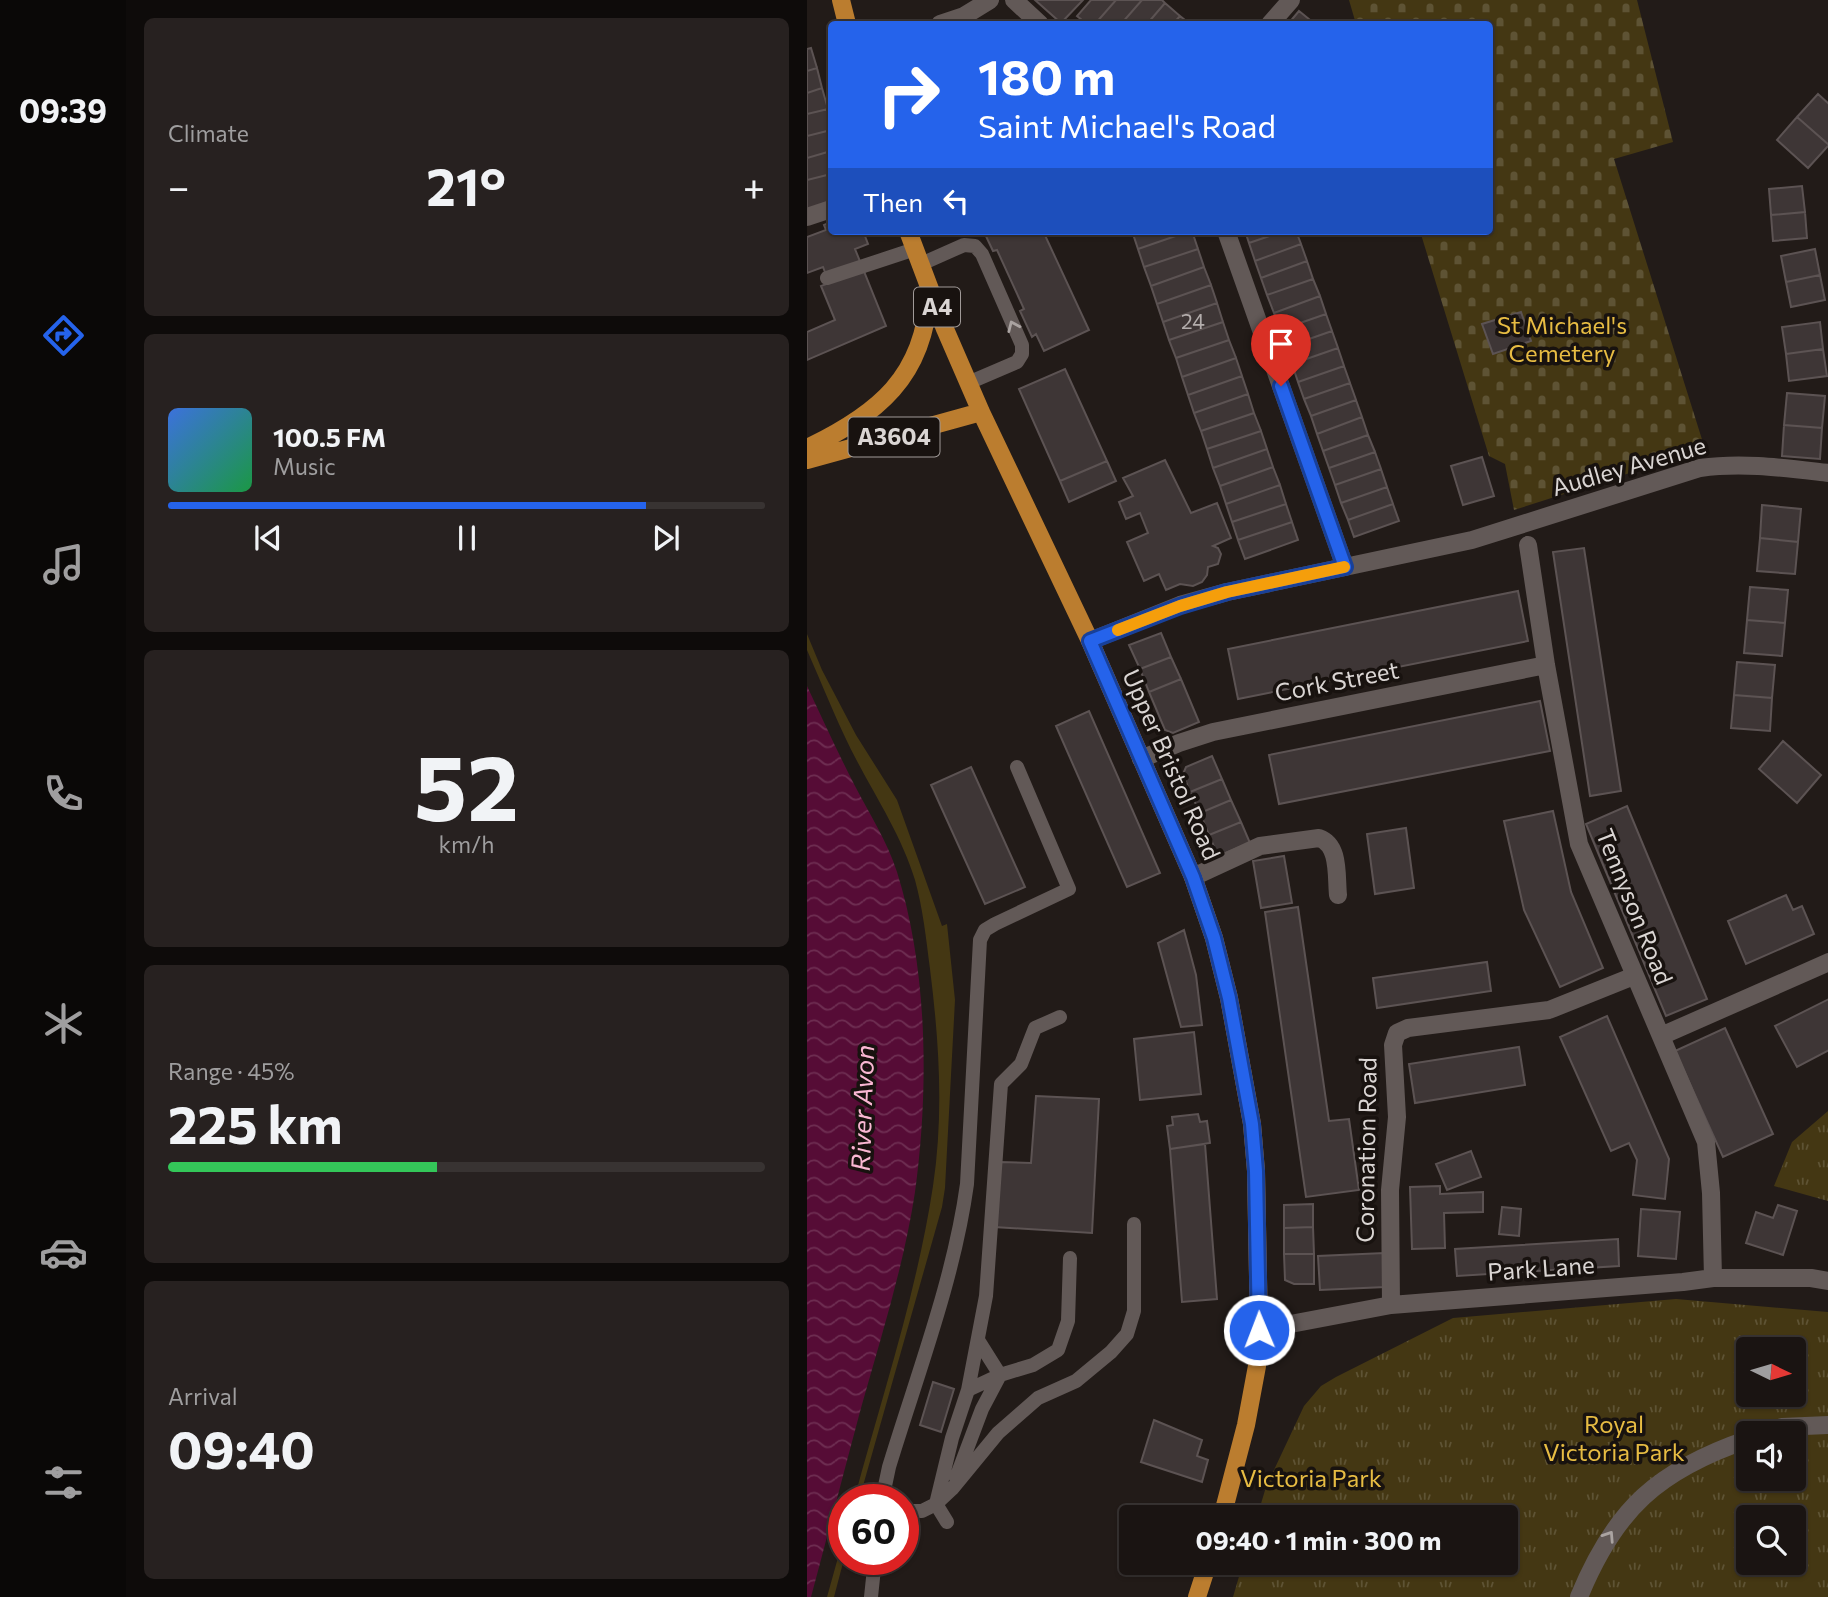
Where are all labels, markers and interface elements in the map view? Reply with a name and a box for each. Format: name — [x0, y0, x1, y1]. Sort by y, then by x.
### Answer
text: 180 m — [978, 45, 1115, 105]
icon: right — [863, 49, 954, 140]
text: 09:39 — [19, 90, 107, 130]
text: Saint Michael's Road — [978, 105, 1276, 145]
text: Climate — [168, 119, 249, 147]
text: 21° — [426, 153, 506, 217]
text: − — [168, 162, 190, 209]
text: + — [743, 162, 765, 209]
icon: left — [937, 182, 975, 220]
text: Then — [863, 186, 923, 217]
road number: A4 — [914, 288, 960, 326]
house number: 24 — [1181, 308, 1205, 333]
park label: St Michael's Cemetery — [1497, 310, 1627, 367]
icon: directions — [39, 311, 88, 360]
pin — [1251, 314, 1311, 386]
one-way arrow — [1007, 321, 1021, 333]
icon: arrive — [1262, 325, 1300, 363]
road number: A3604 — [849, 418, 939, 457]
text: 100.5 FM — [273, 421, 386, 452]
street label: Audley Avenue — [1548, 430, 1709, 501]
text: Music — [273, 452, 336, 480]
icon: previous — [249, 519, 287, 557]
icon: pause — [448, 519, 486, 557]
icon: next — [647, 519, 685, 557]
icon: music — [39, 540, 88, 589]
street label: Cork Street — [1272, 654, 1401, 707]
street label: Upper Bristol Road — [1117, 665, 1227, 864]
text: 52 — [414, 728, 519, 840]
icon: phone — [39, 769, 88, 818]
street label: Tennyson Road — [1591, 824, 1680, 989]
text: km/h — [439, 830, 494, 858]
icon: climate — [39, 999, 88, 1048]
water label: River Avon — [844, 1044, 879, 1172]
text: Range · 45% — [168, 1057, 294, 1085]
street label: Coronation Road — [1349, 1057, 1382, 1243]
text: 225 km — [168, 1091, 343, 1155]
icon: car — [39, 1228, 88, 1277]
street label: Park Lane — [1486, 1249, 1596, 1286]
position arrow — [1222, 1293, 1296, 1367]
north arrow — [1736, 1337, 1806, 1407]
map controls — [1736, 1337, 1806, 1575]
text: Arrival — [168, 1382, 238, 1410]
park label: Royal Victoria Park — [1543, 1409, 1685, 1466]
text: 09:40 — [168, 1416, 315, 1480]
button: sound — [1736, 1421, 1806, 1491]
icon: filters — [39, 1458, 88, 1507]
park label: Victoria Park — [1240, 1463, 1382, 1492]
speed limit sign: 60 — [828, 1484, 919, 1575]
button: search — [1736, 1505, 1806, 1575]
text: 09:40 · 1 min · 300 m — [1195, 1524, 1442, 1555]
one-way arrow — [1601, 1531, 1614, 1544]

